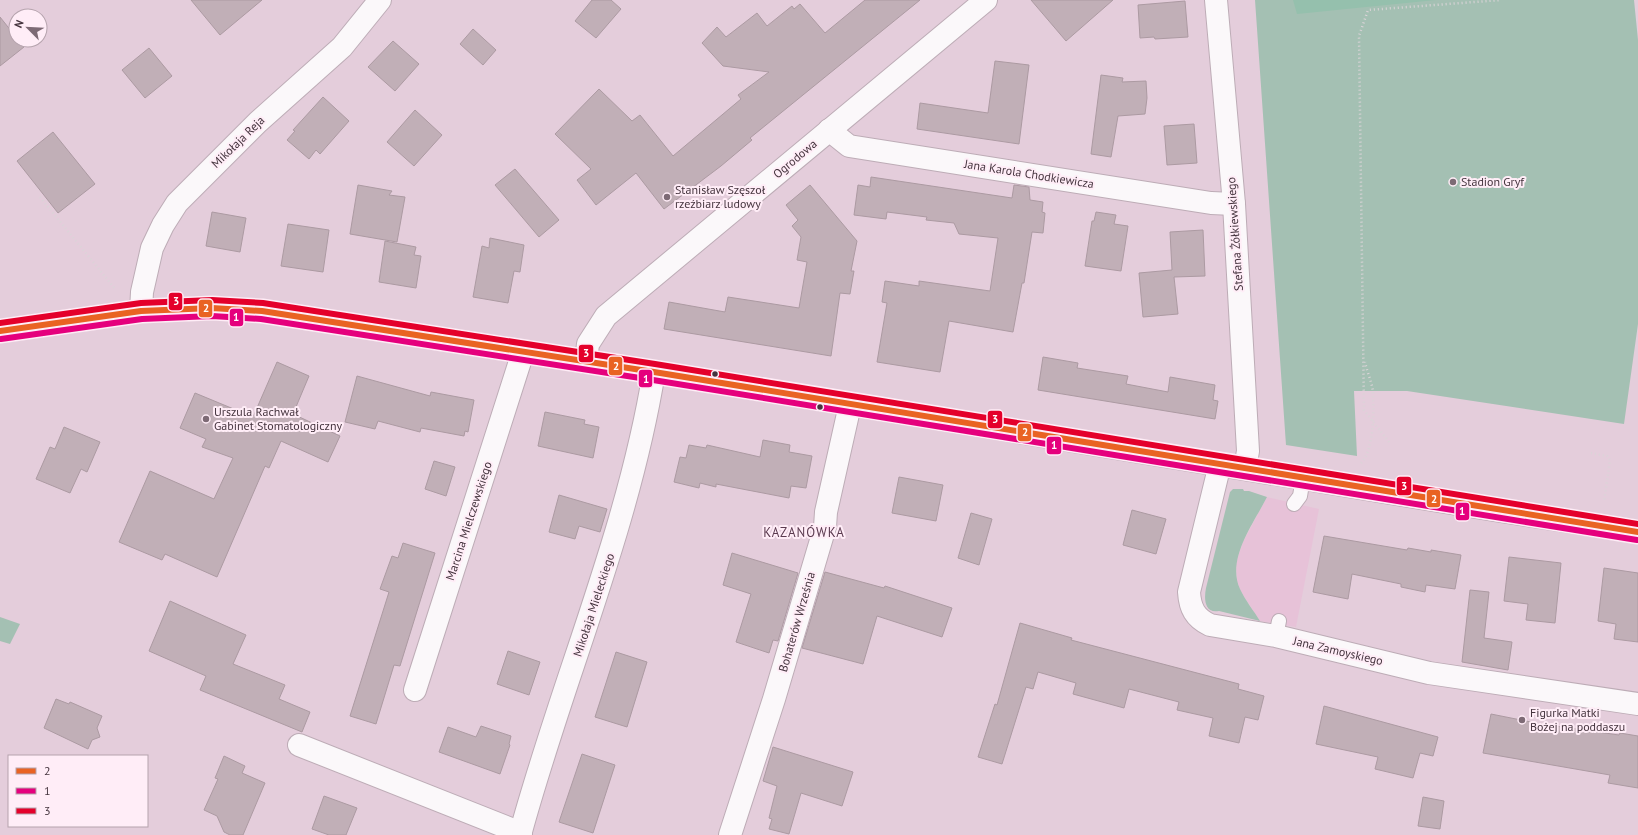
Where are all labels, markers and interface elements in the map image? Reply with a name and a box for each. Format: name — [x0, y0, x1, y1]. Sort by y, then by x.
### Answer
north arrow — [8, 8, 48, 48]
text: N — [11, 18, 27, 30]
street label: Mikołaja Reja — [208, 112, 267, 171]
street label: Ogrodowa — [770, 136, 820, 181]
street label: Jana Karola Chodkiewicza — [962, 156, 1095, 191]
place label: Stadion Gryf — [1461, 174, 1525, 189]
street label: Stefana Żółkiewskiego — [1223, 177, 1246, 291]
marker: Stadion Gryf — [1448, 177, 1458, 187]
place label: Stanisław Szęszoł rzeźbiarz ludowy — [675, 182, 766, 211]
marker: Stanisław Szęszoł rzeźbiarz ludowy — [662, 192, 672, 202]
line badge: 3 — [168, 292, 183, 311]
text: 3 — [173, 294, 179, 308]
line badge: 2 — [198, 299, 213, 318]
text: 2 — [203, 301, 209, 315]
line badge: 1 — [229, 308, 244, 327]
text: 1 — [233, 310, 239, 324]
line badge: 3 — [578, 344, 594, 363]
text: 3 — [583, 346, 589, 360]
line badge: 2 — [608, 356, 623, 376]
text: 2 — [613, 359, 619, 373]
line badge: 1 — [638, 369, 653, 388]
unlabelled marker — [710, 369, 720, 379]
text: 1 — [643, 372, 649, 386]
unlabelled marker — [815, 402, 825, 412]
place label: Urszula Rachwał Gabinet Stomatologiczny — [214, 404, 342, 433]
line badge: 3 — [987, 410, 1003, 429]
text: 3 — [992, 412, 998, 426]
marker: Urszula Rachwał Gabinet Stomatologiczny — [201, 414, 211, 424]
line badge: 2 — [1017, 423, 1032, 442]
text: 2 — [1022, 425, 1028, 439]
line badge: 1 — [1046, 436, 1062, 455]
text: 1 — [1051, 438, 1057, 452]
street label: Marcina Mielczewskiego — [442, 459, 495, 582]
line badge: 3 — [1396, 476, 1412, 496]
text: 3 — [1401, 479, 1407, 493]
line badge: 2 — [1426, 489, 1441, 508]
text: 2 — [1431, 492, 1437, 506]
line badge: 1 — [1455, 502, 1470, 521]
text: 1 — [1459, 504, 1465, 518]
district label: KAZANÓWKA — [763, 524, 845, 541]
street label: Mikołaja Mieleckiego — [570, 551, 617, 659]
street label: Bohaterów Września — [775, 570, 818, 674]
street label: Jana Zamoyskiego — [1291, 633, 1384, 668]
place label: Figurka Matki Bożej na poddaszu — [1530, 705, 1625, 734]
marker: Figurka Matki Bożej na poddaszu — [1517, 715, 1527, 725]
legend — [8, 755, 148, 827]
text: 2 — [44, 763, 51, 778]
text: 1 — [44, 783, 51, 798]
text: 3 — [44, 803, 51, 818]

